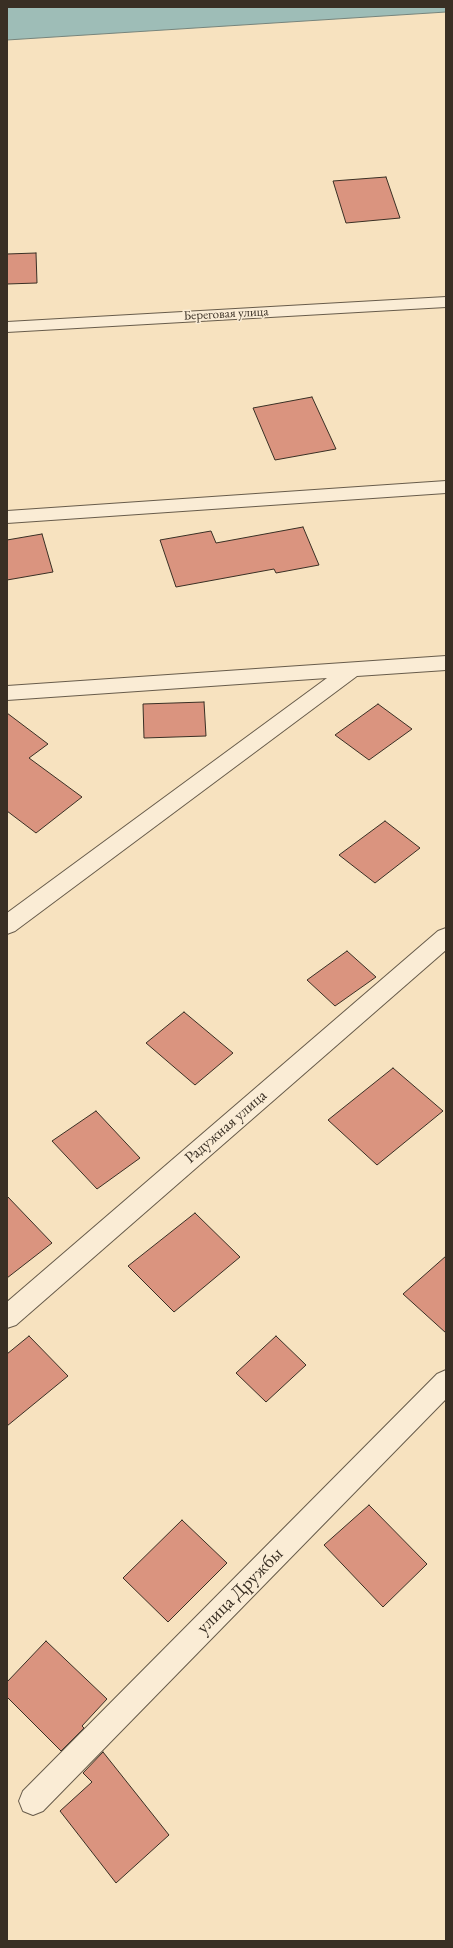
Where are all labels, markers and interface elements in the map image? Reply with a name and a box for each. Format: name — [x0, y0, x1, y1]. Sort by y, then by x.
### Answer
street label: Береговая улица — [183, 304, 269, 324]
street label: Радужная улица — [181, 1086, 271, 1168]
street label: улица Дружбы — [192, 1543, 288, 1639]

